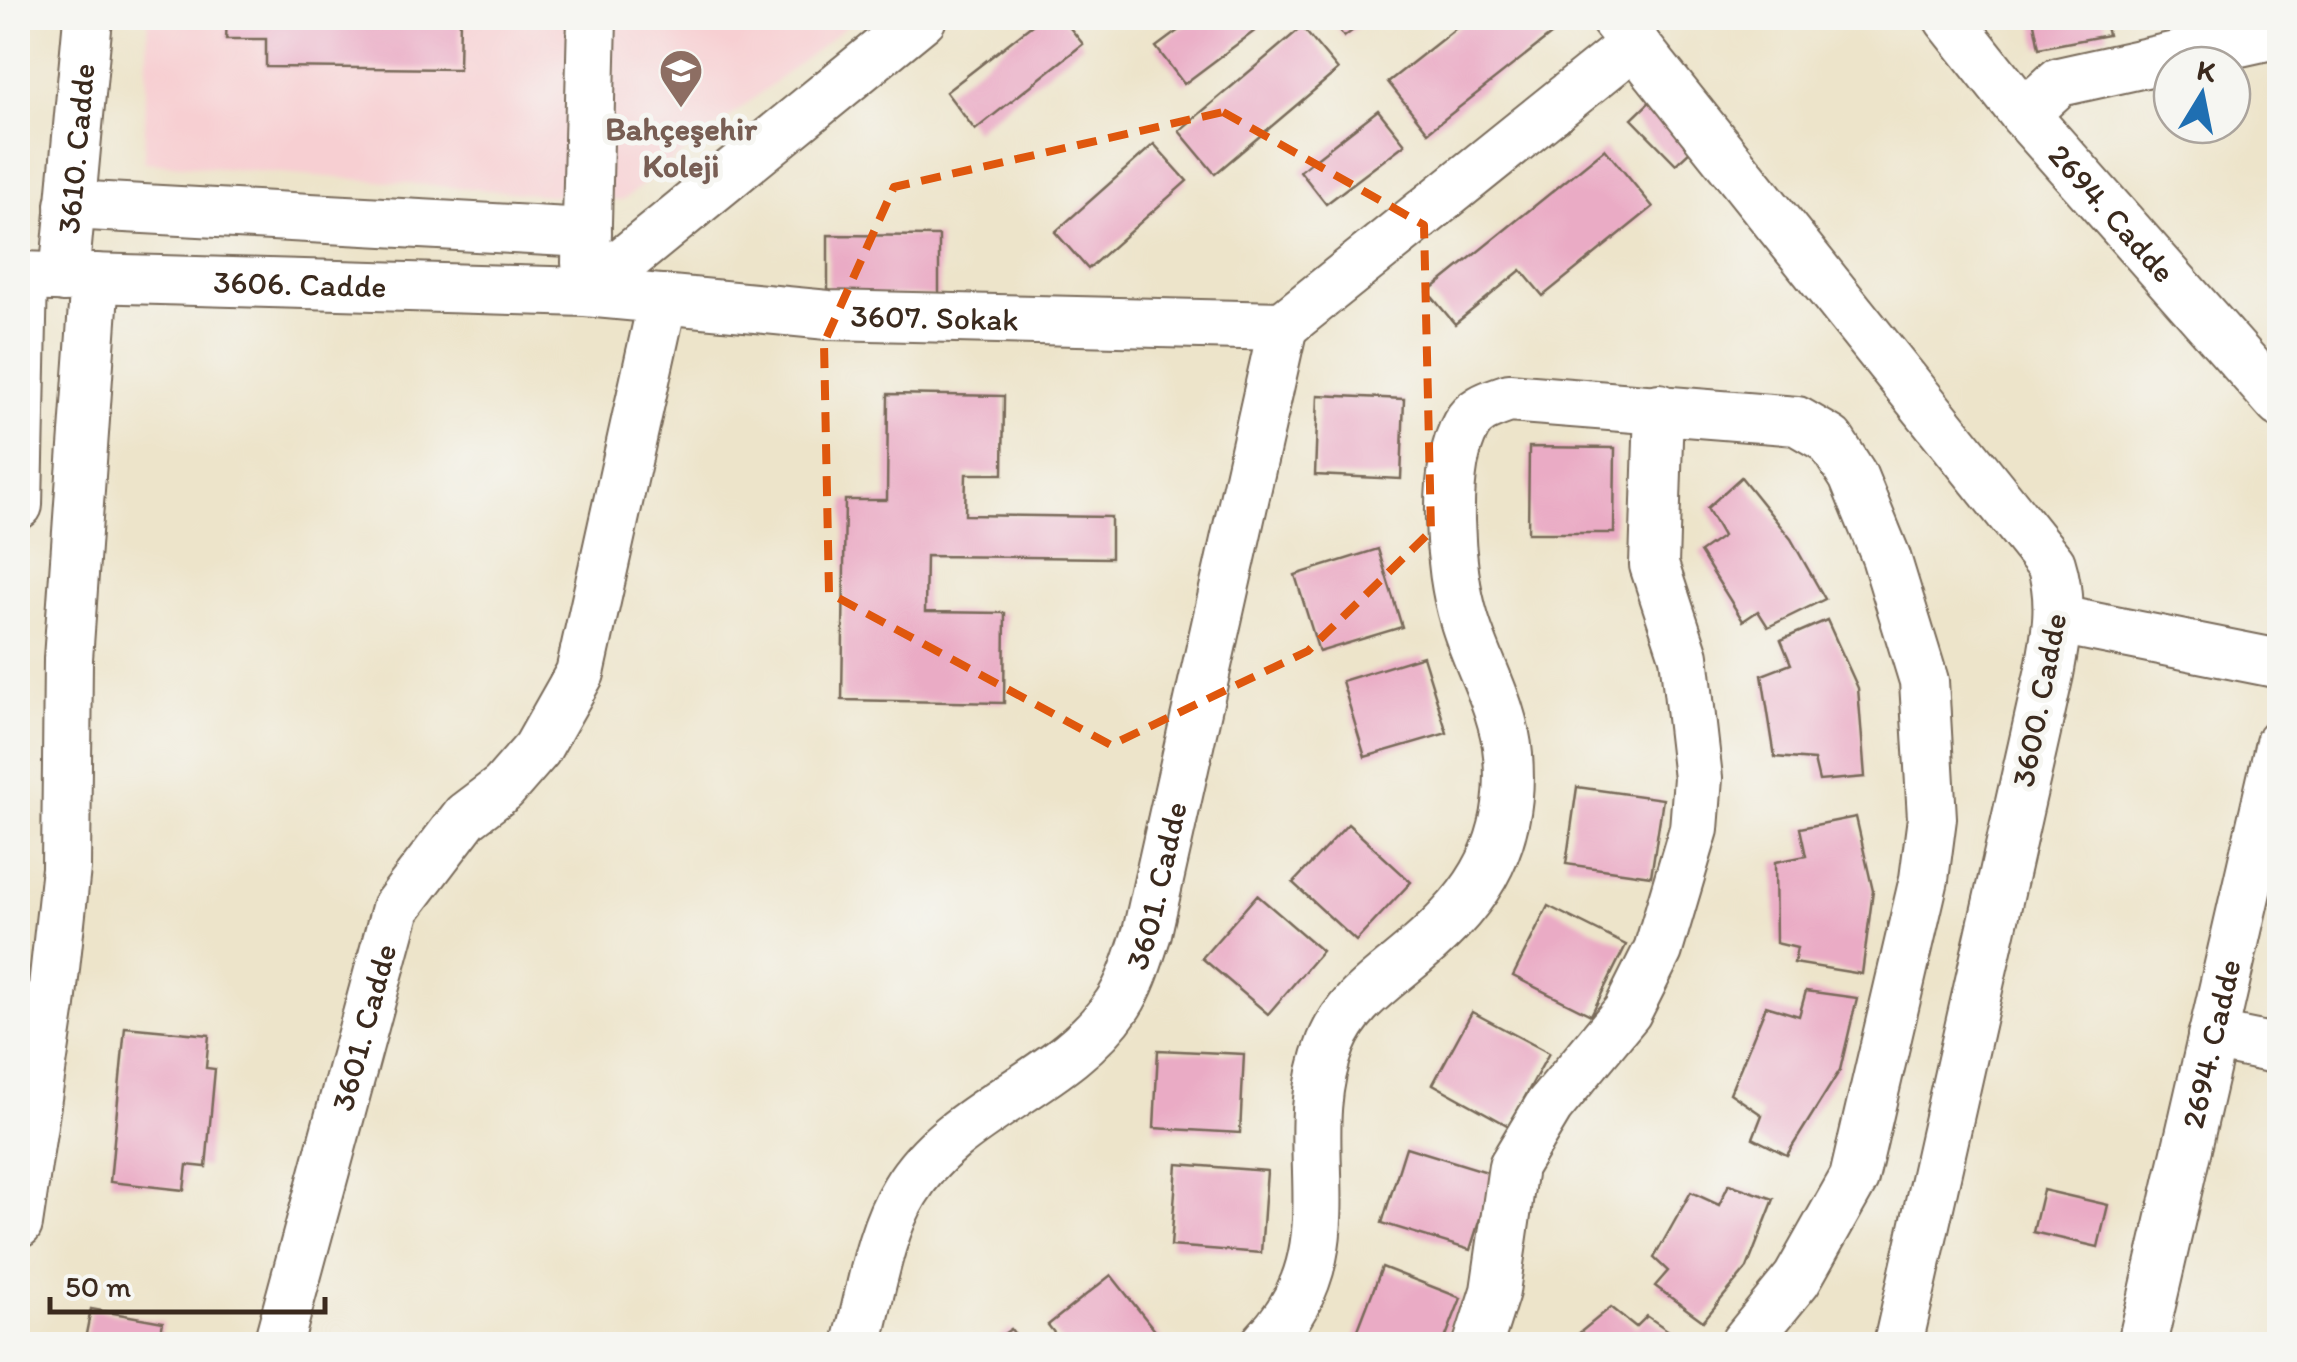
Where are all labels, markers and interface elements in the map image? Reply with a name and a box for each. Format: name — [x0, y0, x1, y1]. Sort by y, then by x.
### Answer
north arrow — [2152, 45, 2252, 145]
school or university icon: Bahçeşehir Koleji — [658, 48, 704, 109]
text: K — [2195, 52, 2219, 89]
street label: 3610. Cadde — [49, 62, 103, 236]
place label: Bahçeşehir Koleji — [605, 110, 758, 185]
street label: 2694. Cadde — [2041, 136, 2183, 290]
street label: 3606. Cadde — [213, 263, 387, 305]
street label: 3607. Sokak — [850, 297, 1019, 339]
street label: 3600. Cadde — [2004, 610, 2074, 790]
street label: 3601. Cadde — [1117, 798, 1195, 974]
street label: 3601. Cadde — [323, 940, 404, 1115]
street label: 2694. Cadde — [2173, 956, 2249, 1132]
scale bar — [50, 1252, 325, 1314]
text: 50 m — [65, 1268, 131, 1305]

